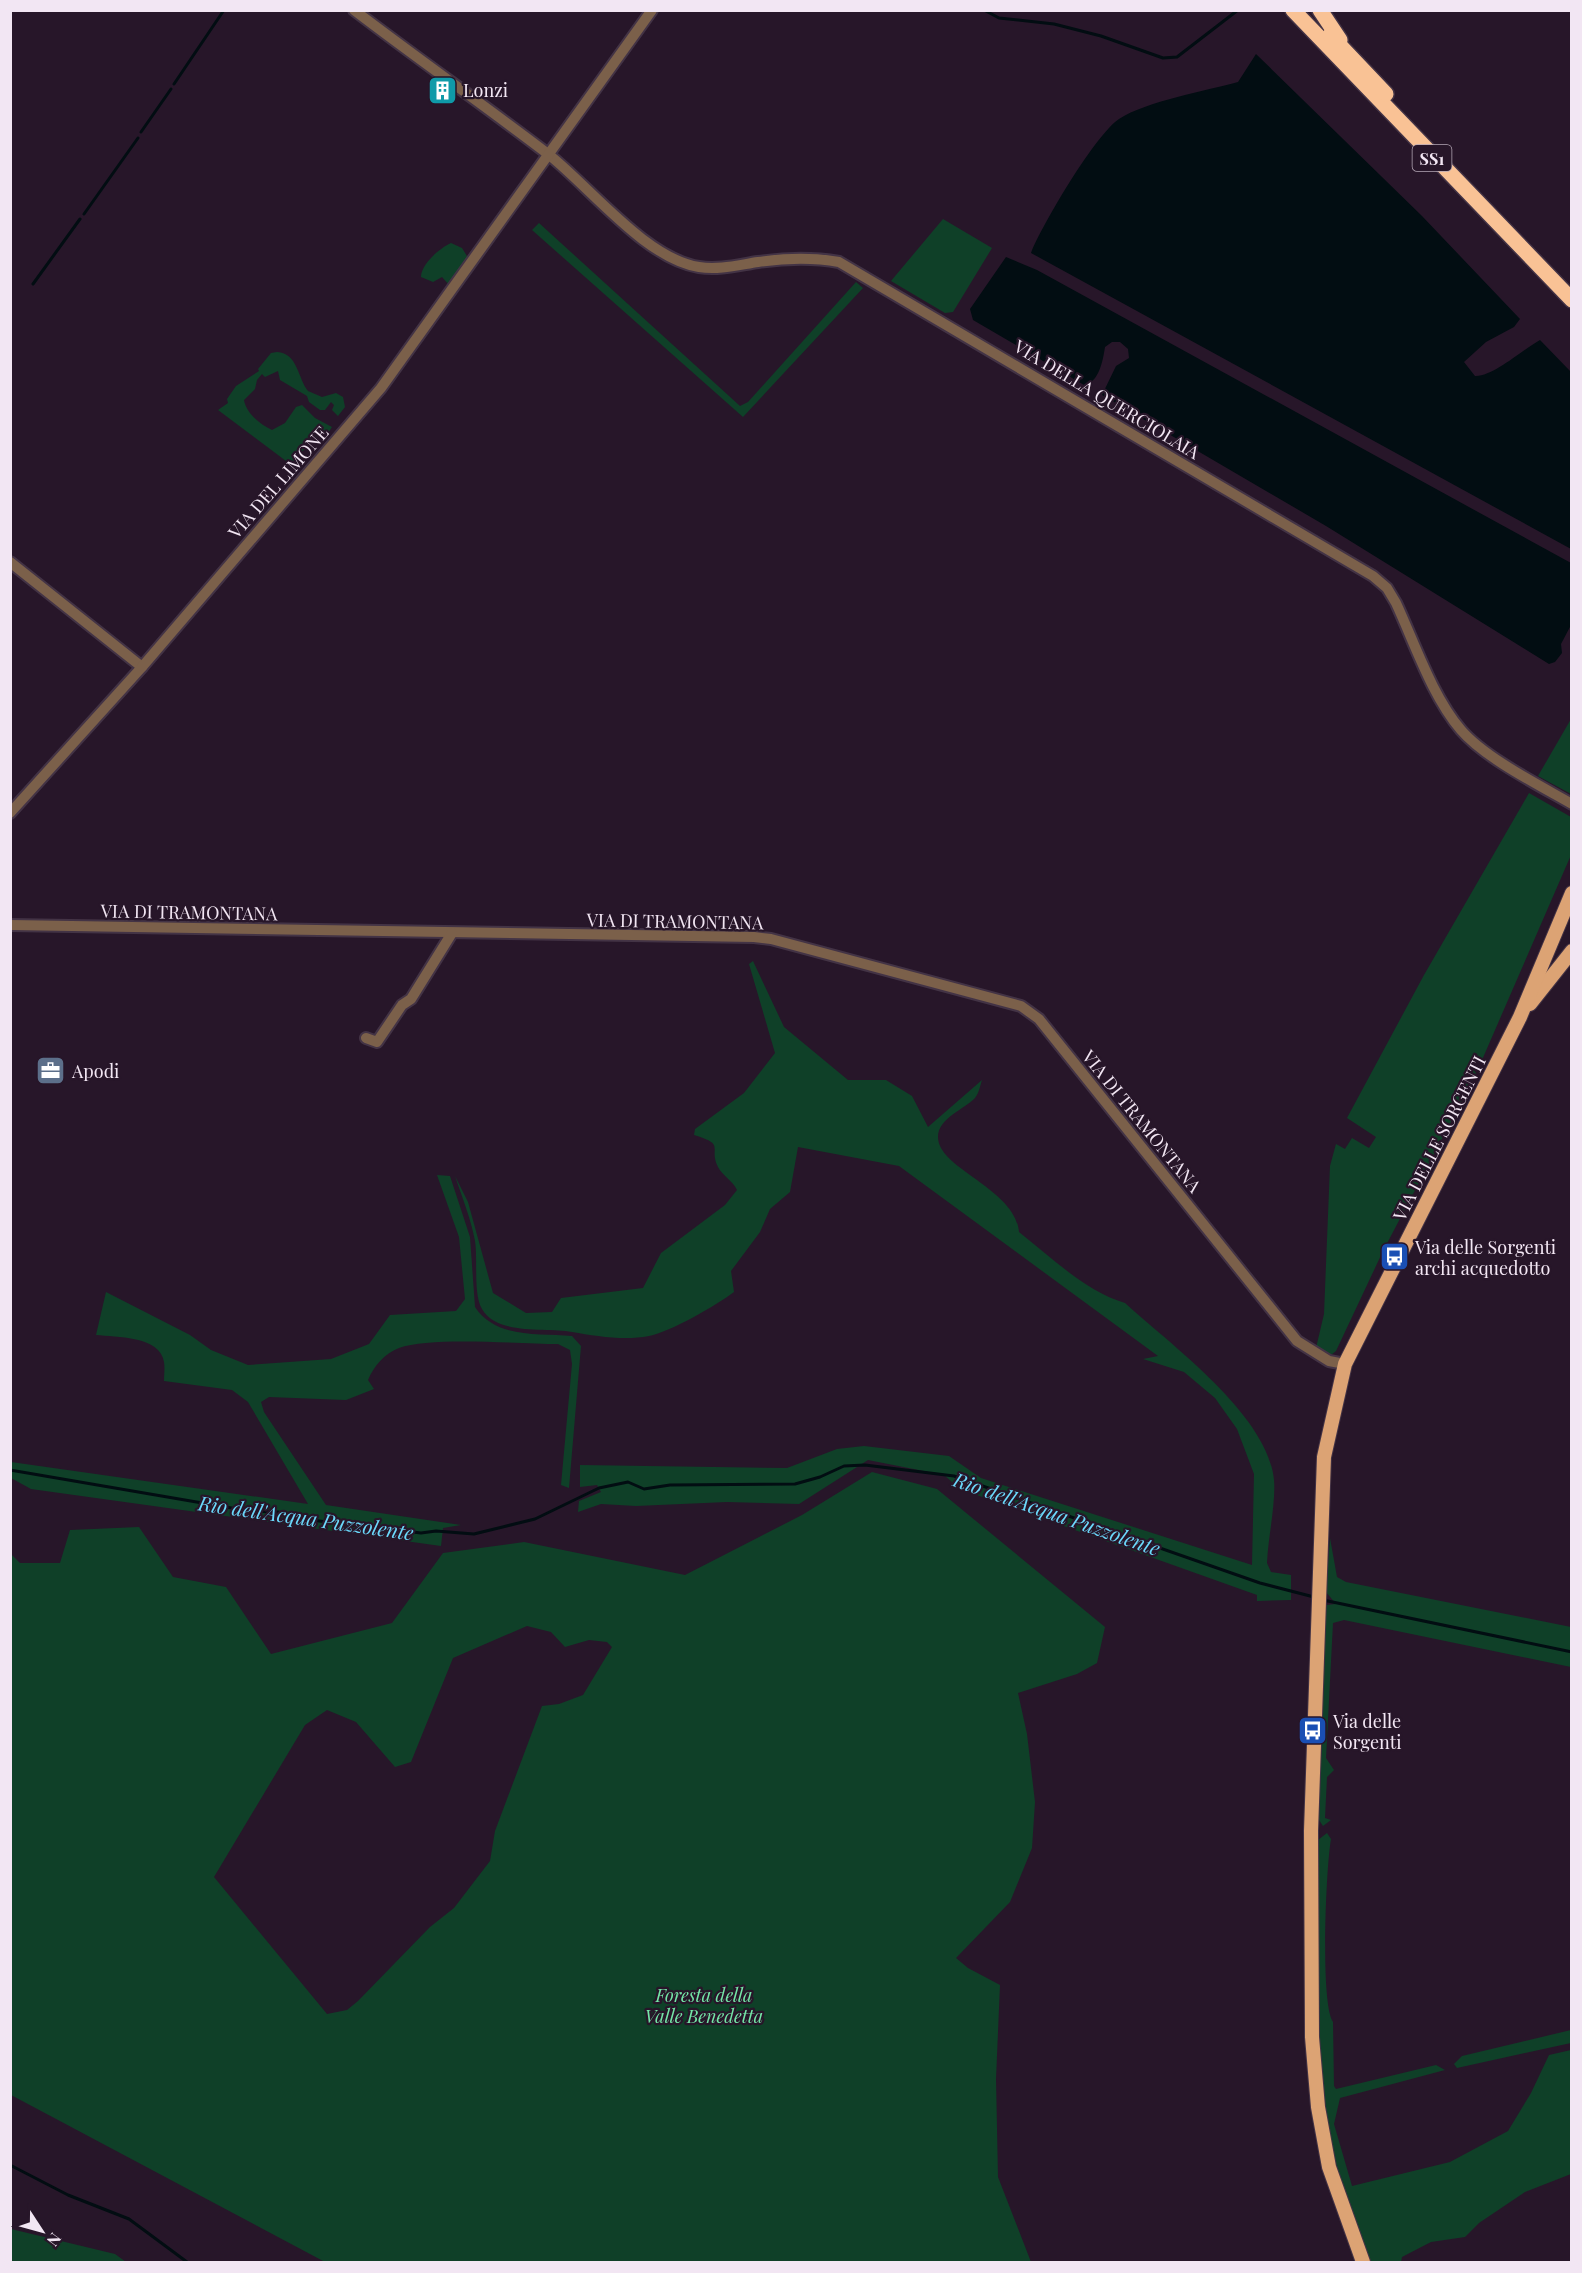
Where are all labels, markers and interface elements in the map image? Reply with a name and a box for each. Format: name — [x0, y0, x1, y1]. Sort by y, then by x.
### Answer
building icon: Lonzi — [426, 74, 458, 106]
place label: Lonzi — [463, 78, 508, 102]
road number: SS1 — [1412, 145, 1452, 171]
street label: VIA DELLA QUERCIOLAIA — [1009, 333, 1205, 464]
street label: VIA DEL LIMONE — [222, 421, 333, 544]
street label: VIA DI TRAMONTANA — [99, 898, 278, 926]
street label: VIA DI TRAMONTANA — [585, 907, 764, 935]
street label: VIA DI TRAMONTANA — [1076, 1044, 1207, 1198]
street label: VIA DELLE SORGENTI — [1387, 1052, 1491, 1225]
office icon: Apodi — [35, 1055, 67, 1087]
place label: Apodi — [71, 1059, 119, 1083]
place label: Via delle Sorgenti archi acquedotto — [1414, 1235, 1556, 1280]
bus stop icon: Via delle Sorgenti archi acquedotto — [1378, 1241, 1410, 1273]
water label: Rio dell'Acqua Puzzolente — [949, 1465, 1164, 1561]
water label: Rio dell'Acqua Puzzolente — [196, 1488, 416, 1546]
place label: Via delle Sorgenti — [1332, 1709, 1401, 1754]
bus stop icon: Via delle Sorgenti — [1296, 1715, 1328, 1747]
park label: Foresta della Valle Benedetta — [645, 1983, 763, 2028]
north arrow — [12, 2201, 72, 2261]
text: N — [42, 2229, 66, 2251]

